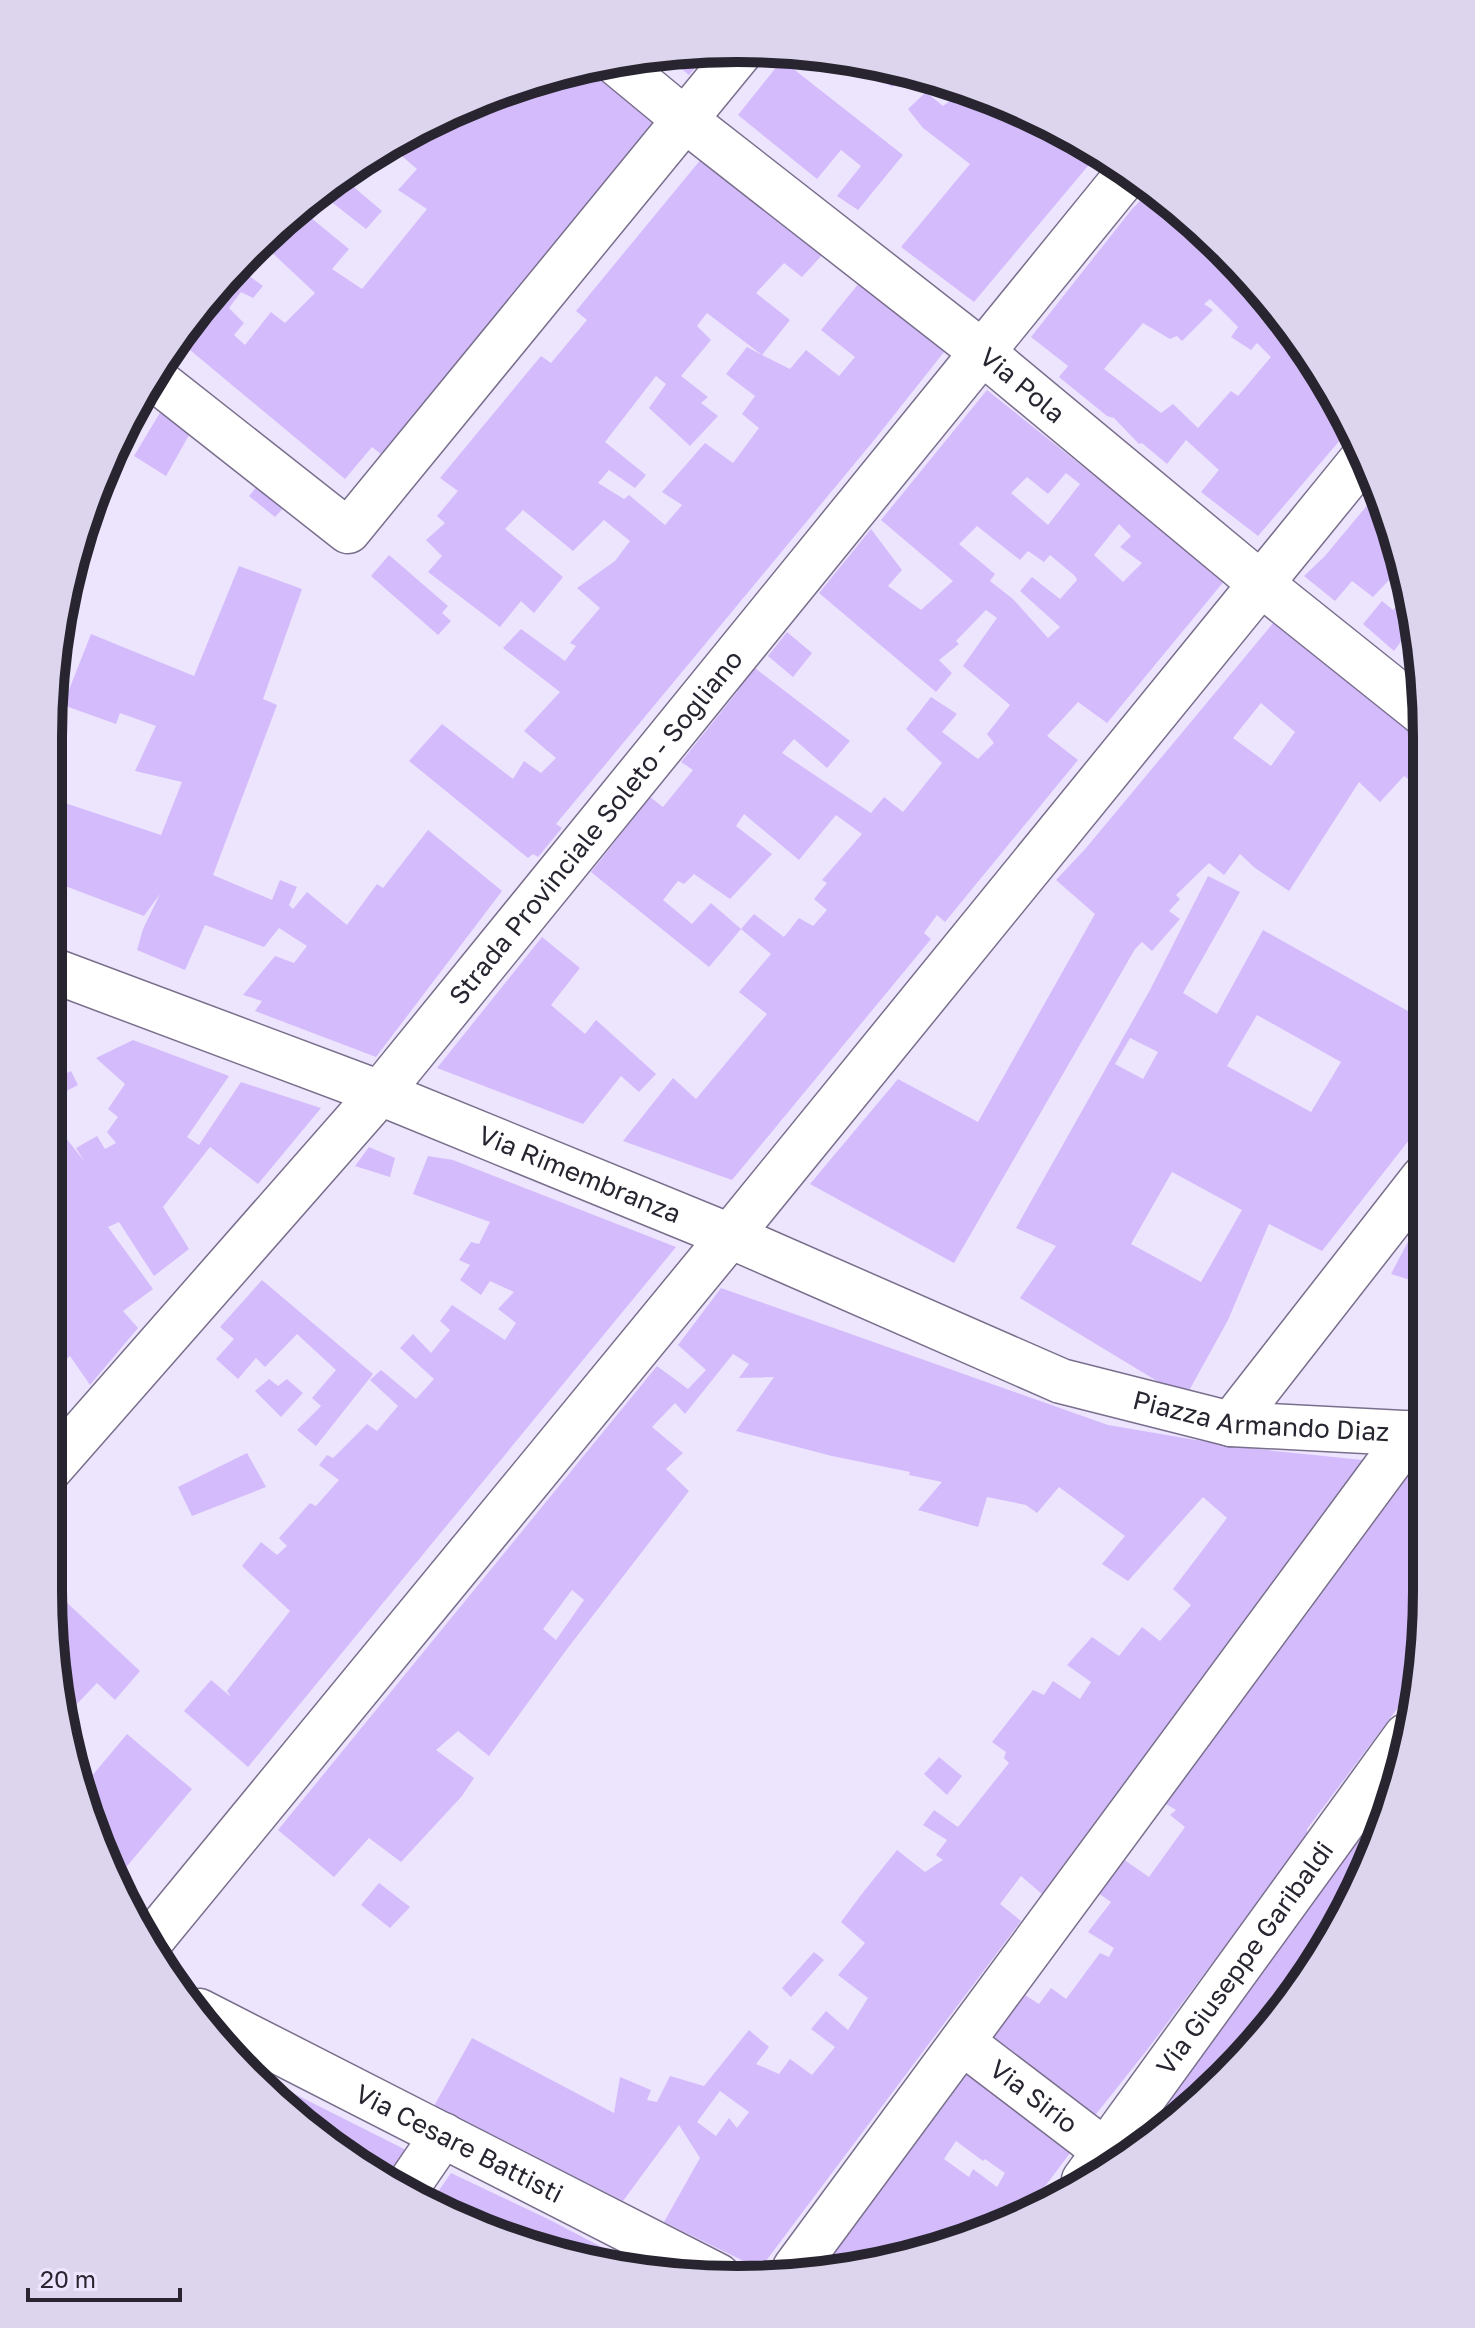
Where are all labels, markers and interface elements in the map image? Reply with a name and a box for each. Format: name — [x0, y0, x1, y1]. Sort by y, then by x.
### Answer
street label: Via Pola — [974, 341, 1071, 429]
street label: Strada Provinciale Soleto - Sogliano — [442, 644, 749, 1010]
street label: Via Rimembranza — [474, 1119, 686, 1229]
street label: Piazza Armando Diaz — [1130, 1384, 1390, 1447]
street label: Via Giuseppe Garibaldi — [1149, 1835, 1339, 2081]
street label: Via Sirio — [984, 2053, 1084, 2139]
street label: Via Cesare Battisti — [350, 2077, 568, 2209]
scale bar — [28, 2252, 180, 2302]
text: 20 m — [40, 2264, 96, 2293]

